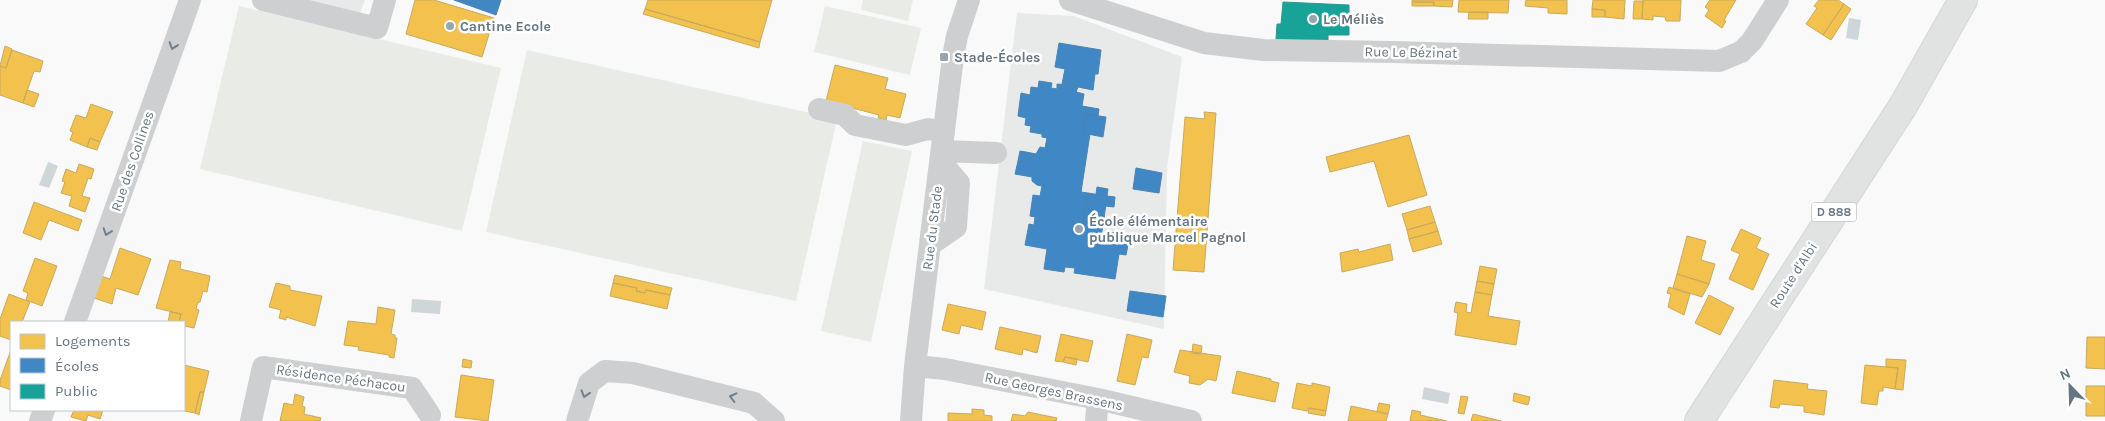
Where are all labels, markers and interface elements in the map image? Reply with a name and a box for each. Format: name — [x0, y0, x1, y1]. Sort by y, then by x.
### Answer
place label: Le Méliès — [1323, 11, 1384, 28]
marker: Le Méliès — [1307, 13, 1319, 25]
place label: Cantine Ecole — [460, 18, 551, 35]
marker: Cantine Ecole — [444, 20, 456, 32]
one-way arrow — [169, 41, 179, 49]
street label: Rue Le Bézinat — [1364, 43, 1458, 62]
place label: Stade-Écoles — [954, 48, 1041, 66]
marker: Stade-Écoles — [938, 51, 950, 63]
street label: Rue des Collines — [107, 109, 158, 214]
street label: Rue du Stade — [919, 185, 946, 271]
road number: D 888 — [1812, 202, 1856, 222]
place label: École élémentaire publique Marcel Pagnol — [1089, 212, 1246, 246]
marker: École élémentaire publique Marcel Pagnol — [1073, 223, 1085, 235]
one-way arrow — [103, 227, 113, 236]
street label: Route d'Albi — [1766, 239, 1821, 311]
legend — [10, 321, 185, 411]
text: Logements — [55, 332, 131, 350]
text: Écoles — [55, 357, 99, 375]
street label: Résidence Péchacou — [275, 361, 407, 396]
north arrow — [2045, 361, 2095, 411]
text: N — [2057, 365, 2073, 384]
street label: Rue Georges Brassens — [983, 368, 1125, 414]
text: Public — [55, 382, 98, 400]
one-way arrow — [581, 390, 591, 398]
one-way arrow — [729, 393, 737, 403]

